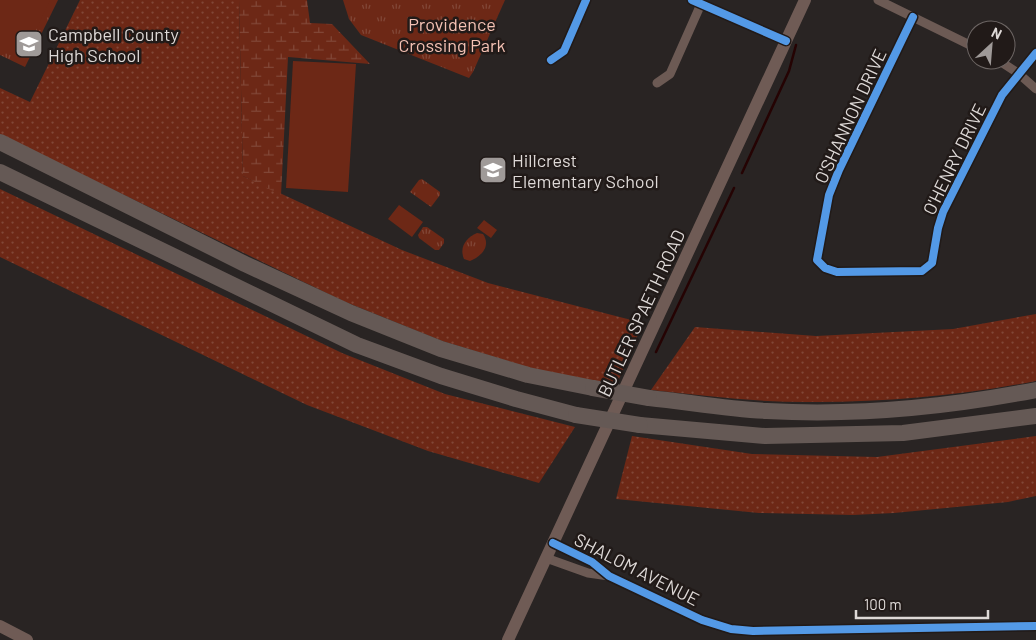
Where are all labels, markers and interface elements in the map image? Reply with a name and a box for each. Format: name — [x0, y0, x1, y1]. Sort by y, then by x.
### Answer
park label: Providence Crossing Park — [398, 13, 506, 56]
north arrow — [966, 20, 1016, 70]
place label: Campbell County High School — [48, 23, 179, 66]
text: N — [989, 23, 1005, 43]
school or university icon: Campbell County High School — [14, 29, 44, 59]
street label: O'SHANNON DRIVE — [809, 45, 891, 187]
street label: O'HENRY DRIVE — [918, 100, 990, 218]
place label: Hillcrest Elementary School — [512, 149, 659, 192]
school or university icon: Hillcrest Elementary School — [478, 155, 508, 185]
street label: BUTLER SPAETH ROAD — [593, 226, 689, 400]
street label: SHALOM AVENUE — [571, 528, 703, 610]
scale bar — [856, 588, 988, 620]
text: 100 m — [864, 595, 902, 613]

